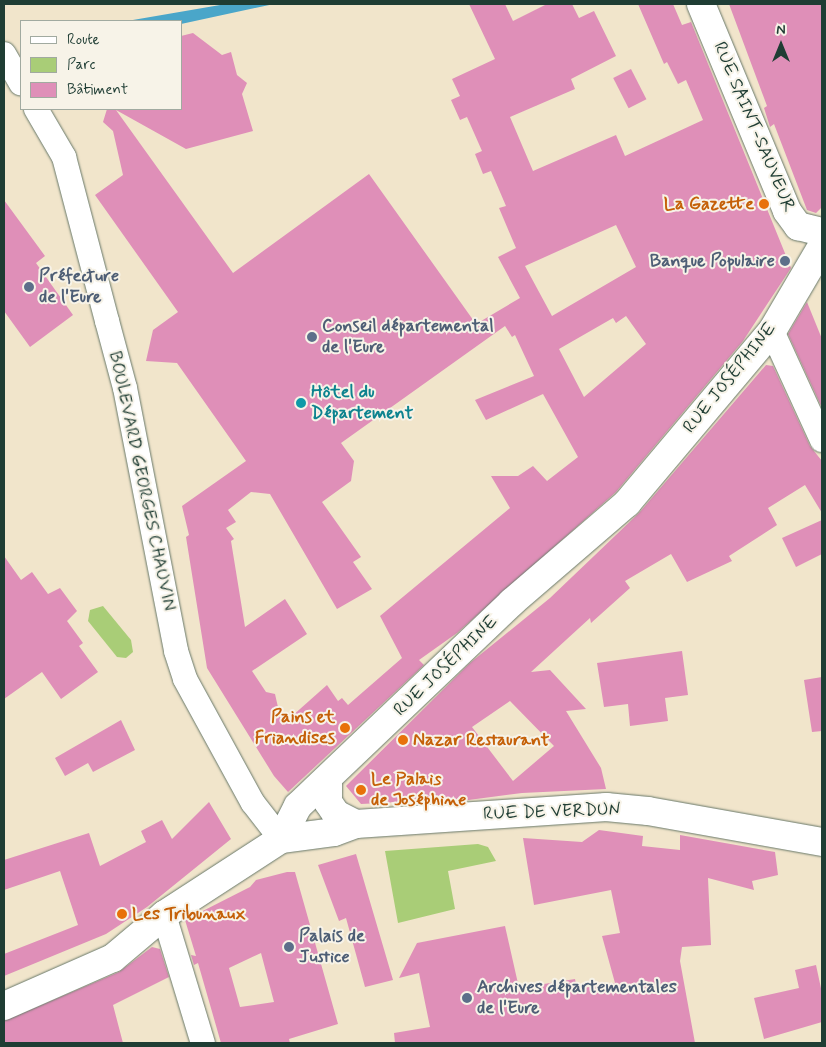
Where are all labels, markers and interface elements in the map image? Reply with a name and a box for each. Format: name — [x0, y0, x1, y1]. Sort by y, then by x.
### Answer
legend — [20, 20, 182, 110]
north arrow — [756, 20, 806, 70]
text: N — [776, 21, 786, 39]
text: Route — [67, 30, 100, 50]
street label: RUE SAINT-SAUVEUR — [708, 38, 800, 216]
text: Parc — [67, 55, 95, 75]
text: Bâtiment — [67, 80, 128, 100]
place label: La Gazette — [663, 193, 754, 215]
marker: La Gazette — [758, 198, 770, 210]
place label: Banque Populaire — [650, 250, 775, 272]
marker: Banque Populaire — [779, 255, 791, 267]
place label: Préfecture de l'Eure — [39, 266, 119, 308]
marker: Préfecture de l'Eure — [23, 281, 35, 293]
place label: Conseil départemental de l'Eure — [322, 316, 493, 358]
street label: RUE JOSÉPHINE — [678, 318, 782, 438]
marker: Conseil départemental de l'Eure — [306, 331, 318, 343]
street label: BOULEVARD GEORGES CHAUVIN — [104, 349, 180, 613]
place label: Hôtel du Département — [311, 382, 413, 424]
marker: Hôtel du Département — [295, 397, 307, 409]
street label: RUE JOSÉPHINE — [389, 611, 503, 721]
place label: Pains et Friandises — [255, 707, 335, 750]
marker: Pains et Friandises — [339, 722, 351, 734]
place label: Nazar Restaurant — [413, 729, 550, 751]
marker: Nazar Restaurant — [397, 734, 409, 746]
place label: Le Palais de Joséphine — [371, 769, 469, 812]
marker: Le Palais de Joséphine — [355, 784, 367, 796]
street label: RUE DE VERDUN — [483, 799, 621, 825]
place label: Les Tribunaux — [132, 903, 238, 925]
marker: Les Tribunaux — [116, 908, 128, 920]
place label: Palais de Justice — [299, 926, 365, 969]
marker: Palais de Justice — [283, 941, 295, 953]
place label: Archives départementales de l'Eure — [477, 977, 676, 1020]
marker: Archives départementales de l'Eure — [461, 992, 473, 1004]

